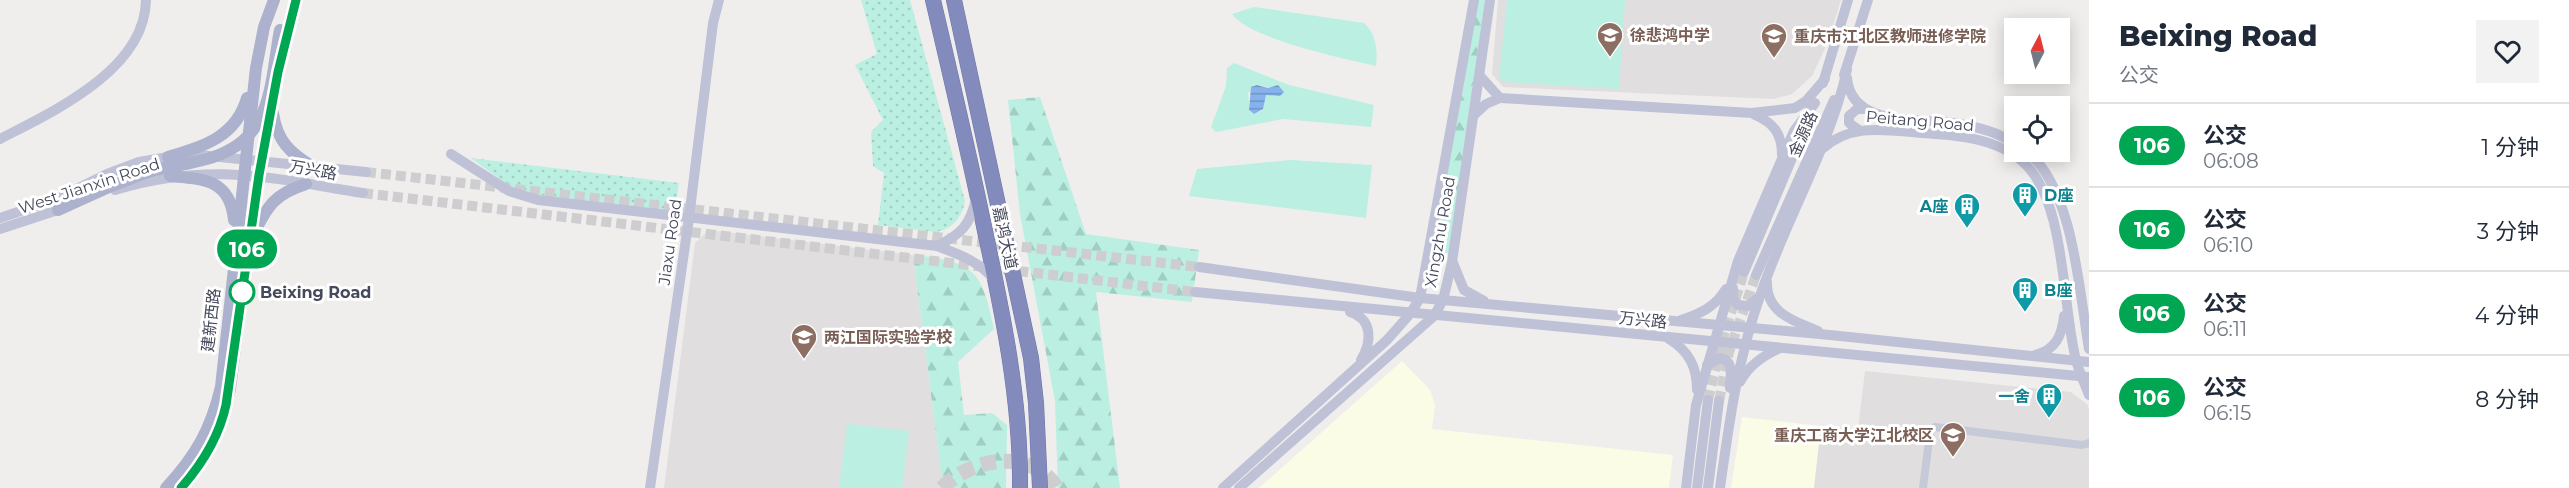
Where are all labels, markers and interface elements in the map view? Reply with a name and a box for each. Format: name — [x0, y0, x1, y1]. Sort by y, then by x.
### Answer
north arrow — [2004, 18, 2070, 84]
map controls — [2004, 18, 2070, 162]
text: Beixing Road — [2119, 19, 2317, 53]
school or university icon: 徐悲鸿中学 — [1595, 20, 1625, 58]
button: heart — [2476, 20, 2539, 83]
school or university icon: 重庆市江北区教师进修学院 — [1759, 21, 1789, 59]
place label: 徐悲鸿中学 — [1630, 26, 1710, 45]
place label: 重庆市江北区教师进修学院 — [1794, 27, 1986, 46]
text: 公交 — [2119, 63, 2159, 87]
button: locate — [2004, 96, 2070, 162]
street label: Peitang Road — [1865, 107, 1975, 135]
street label: 金源路 — [1785, 108, 1821, 160]
text: 公交 — [2203, 122, 2247, 149]
text: 106 — [2134, 133, 2170, 158]
text: 1 分钟 — [2481, 134, 2539, 161]
text: 06:08 — [2203, 149, 2259, 173]
street label: West Jianxin Road — [16, 154, 162, 218]
street label: 万兴路 — [288, 156, 338, 184]
street label: Xingzhu Road — [1421, 175, 1459, 289]
building icon: D座 — [2010, 180, 2040, 218]
place label: D座 — [2044, 186, 2073, 205]
building icon: A座 — [1952, 191, 1982, 229]
place label: A座 — [1919, 197, 1948, 216]
street label: Jiaxu Road — [654, 198, 685, 287]
street label: 嘉鸿大道 — [989, 205, 1021, 271]
text: 公交 — [2203, 206, 2247, 233]
text: 106 — [2134, 217, 2170, 242]
text: 3 分钟 — [2477, 218, 2539, 245]
line badge: 106 — [212, 230, 282, 268]
text: 06:10 — [2203, 233, 2253, 257]
text: 106 — [229, 237, 265, 262]
building icon: B座 — [2010, 275, 2040, 313]
marker: Beixing Road — [229, 279, 255, 305]
place label: B座 — [2044, 281, 2072, 300]
place label: Beixing Road — [260, 283, 371, 302]
street label: 建新西路 — [198, 287, 224, 353]
text: 公交 — [2203, 290, 2247, 317]
text: 106 — [2134, 301, 2170, 326]
text: 4 分钟 — [2475, 302, 2539, 329]
street label: 万兴路 — [1618, 308, 1668, 332]
text: 06:11 — [2203, 317, 2247, 341]
school or university icon: 两江国际实验学校 — [789, 322, 819, 360]
place label: 两江国际实验学校 — [824, 328, 953, 347]
text: 公交 — [2203, 374, 2247, 401]
building icon: 一舍 — [2034, 381, 2064, 419]
text: 106 — [2134, 385, 2170, 410]
text: 8 分钟 — [2475, 386, 2539, 413]
place label: 一舍 — [1998, 387, 2030, 406]
text: 06:15 — [2203, 401, 2251, 425]
school or university icon: 重庆工商大学江北校区 — [1938, 420, 1968, 458]
place label: 重庆工商大学江北校区 — [1774, 426, 1934, 445]

